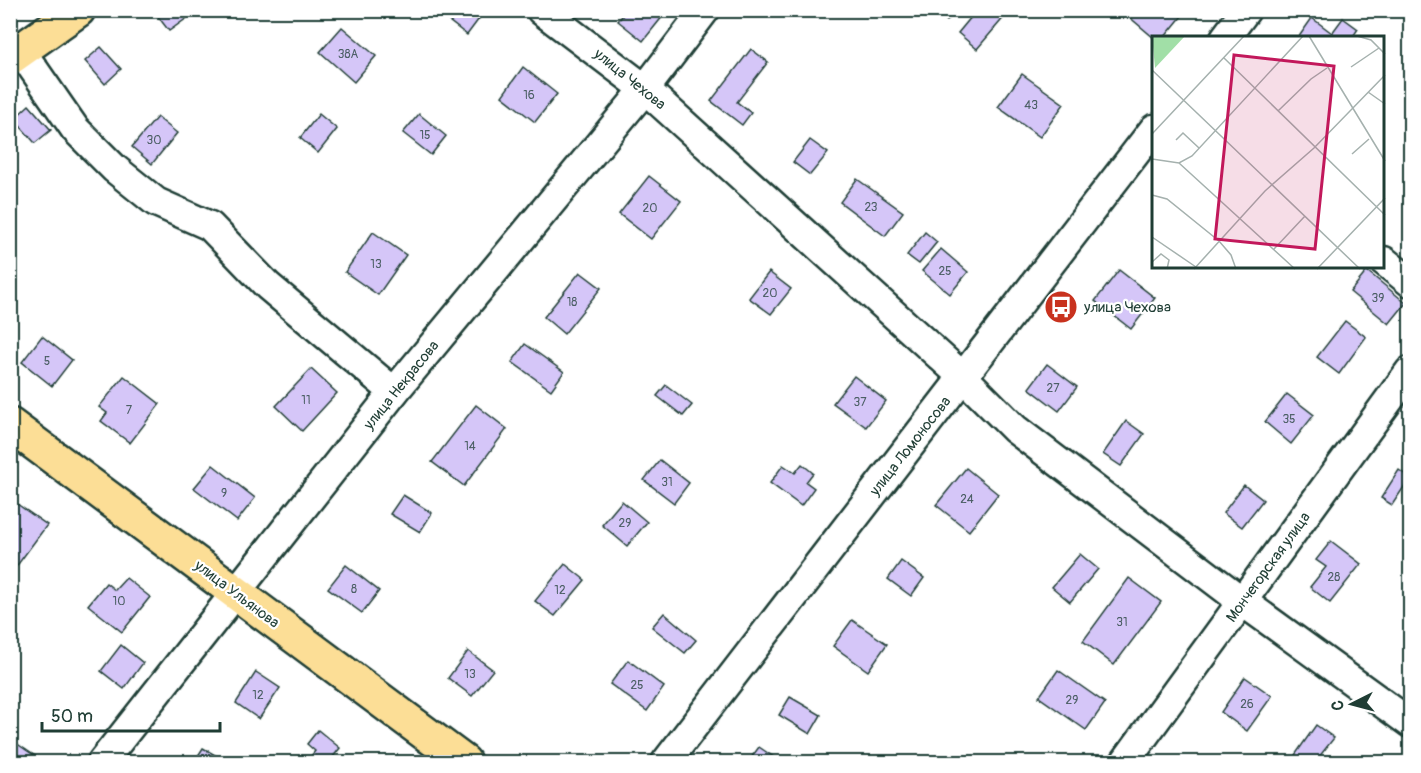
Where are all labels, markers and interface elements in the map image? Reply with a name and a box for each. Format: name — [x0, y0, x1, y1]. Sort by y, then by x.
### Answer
inset map — [1152, 36, 1385, 268]
street label: улица Чехова — [589, 44, 669, 114]
house number: 38А — [338, 47, 358, 62]
house number: 16 — [523, 88, 535, 103]
house number: 43 — [1024, 98, 1038, 113]
house number: 15 — [419, 128, 431, 143]
house number: 30 — [147, 133, 161, 148]
house number: 23 — [864, 200, 878, 215]
house number: 20 — [643, 201, 657, 216]
house number: 13 — [370, 257, 382, 272]
house number: 25 — [938, 264, 952, 279]
house number: 20 — [763, 286, 777, 301]
bus stop icon: улица Чехова — [1043, 289, 1079, 325]
house number: 39 — [1372, 291, 1384, 306]
house number: 18 — [567, 295, 577, 310]
place label: улица Чехова — [1083, 298, 1171, 317]
street label: улица Некрасова — [359, 337, 443, 435]
house number: 5 — [44, 354, 50, 369]
house number: 27 — [1046, 381, 1060, 396]
house number: 11 — [301, 393, 311, 408]
street label: улица Ломоносова — [865, 393, 955, 501]
house number: 37 — [853, 395, 867, 410]
house number: 7 — [126, 403, 133, 418]
house number: 35 — [1282, 412, 1296, 427]
house number: 14 — [464, 439, 476, 454]
house number: 31 — [661, 475, 673, 490]
house number: 9 — [221, 486, 227, 501]
house number: 24 — [960, 492, 974, 507]
street label: Мончегорская улица — [1222, 508, 1315, 626]
house number: 29 — [619, 516, 631, 531]
street label: улица Ульянова — [190, 556, 283, 632]
house number: 28 — [1328, 570, 1340, 585]
house number: 8 — [351, 582, 357, 597]
house number: 12 — [554, 583, 566, 598]
house number: 10 — [113, 594, 125, 609]
house number: 31 — [1116, 615, 1128, 630]
house number: 13 — [464, 667, 476, 682]
north arrow — [1322, 674, 1382, 734]
house number: 25 — [630, 678, 644, 693]
house number: 12 — [252, 688, 264, 703]
house number: 29 — [1066, 693, 1078, 708]
scale bar — [42, 695, 220, 733]
house number: 26 — [1240, 697, 1254, 712]
text: С — [1328, 699, 1349, 711]
text: 50 m — [51, 705, 93, 728]

